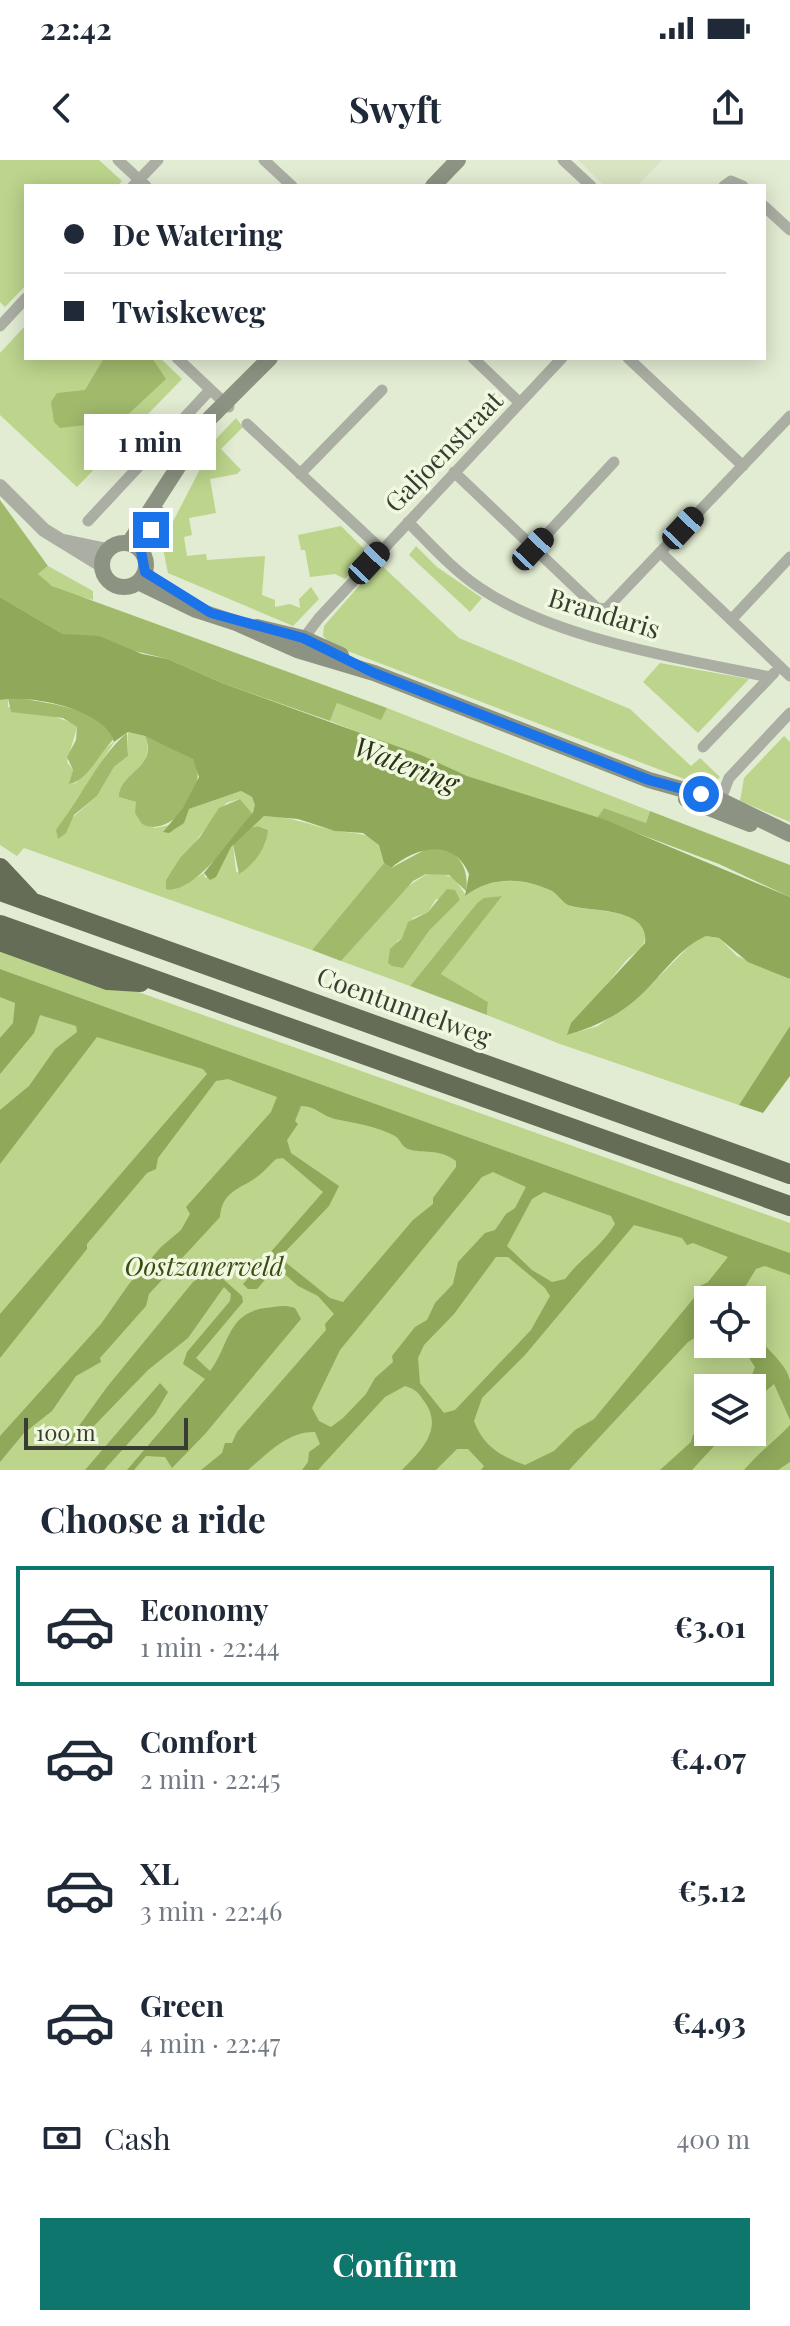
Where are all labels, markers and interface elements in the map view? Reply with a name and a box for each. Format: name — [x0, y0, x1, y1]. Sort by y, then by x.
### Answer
text: 22:42 — [40, 8, 112, 48]
text: Swyft — [349, 84, 441, 132]
icon: back — [40, 86, 84, 130]
icon: share — [706, 86, 750, 130]
text: De Watering — [112, 214, 282, 254]
text: Twiskeweg — [112, 291, 266, 331]
street label: Galjoenstraat — [376, 382, 510, 519]
callout: 1 min — [85, 414, 217, 470]
text: 1 min — [118, 424, 182, 459]
car — [658, 502, 708, 554]
route end — [133, 512, 169, 548]
car — [508, 523, 558, 575]
car — [344, 537, 394, 589]
street label: Brandaris — [544, 579, 665, 646]
water label: Watering — [349, 727, 466, 801]
route start — [683, 776, 719, 812]
street label: Coentunnelweg — [312, 958, 497, 1053]
park label: Oostzanerveld — [124, 1248, 284, 1283]
map controls — [694, 1286, 766, 1446]
button: locate — [694, 1286, 766, 1358]
button: layers — [694, 1374, 766, 1446]
scale bar — [24, 1414, 188, 1450]
text: 100 m — [36, 1417, 96, 1447]
text: Choose a ride — [40, 1494, 266, 1542]
text: Economy — [140, 1589, 269, 1629]
icon: car — [44, 1590, 116, 1662]
text: €3.01 — [674, 1606, 746, 1646]
text: 1 min · 22:44 — [140, 1629, 280, 1664]
text: Comfort — [140, 1721, 257, 1761]
icon: car — [44, 1722, 116, 1794]
text: €4.07 — [670, 1738, 746, 1778]
text: 2 min · 22:45 — [140, 1761, 280, 1796]
text: XL — [140, 1853, 179, 1893]
icon: car — [44, 1854, 116, 1926]
text: €5.12 — [678, 1870, 746, 1910]
text: 3 min · 22:46 — [140, 1893, 282, 1928]
text: Green — [140, 1985, 224, 2025]
icon: car — [44, 1986, 116, 2058]
text: €4.93 — [672, 2002, 746, 2042]
text: 4 min · 22:47 — [140, 2025, 280, 2060]
icon: cash — [40, 2116, 84, 2160]
text: Cash — [104, 2118, 171, 2158]
text: 400 m — [676, 2121, 750, 2156]
button: Confirm — [40, 2218, 750, 2310]

